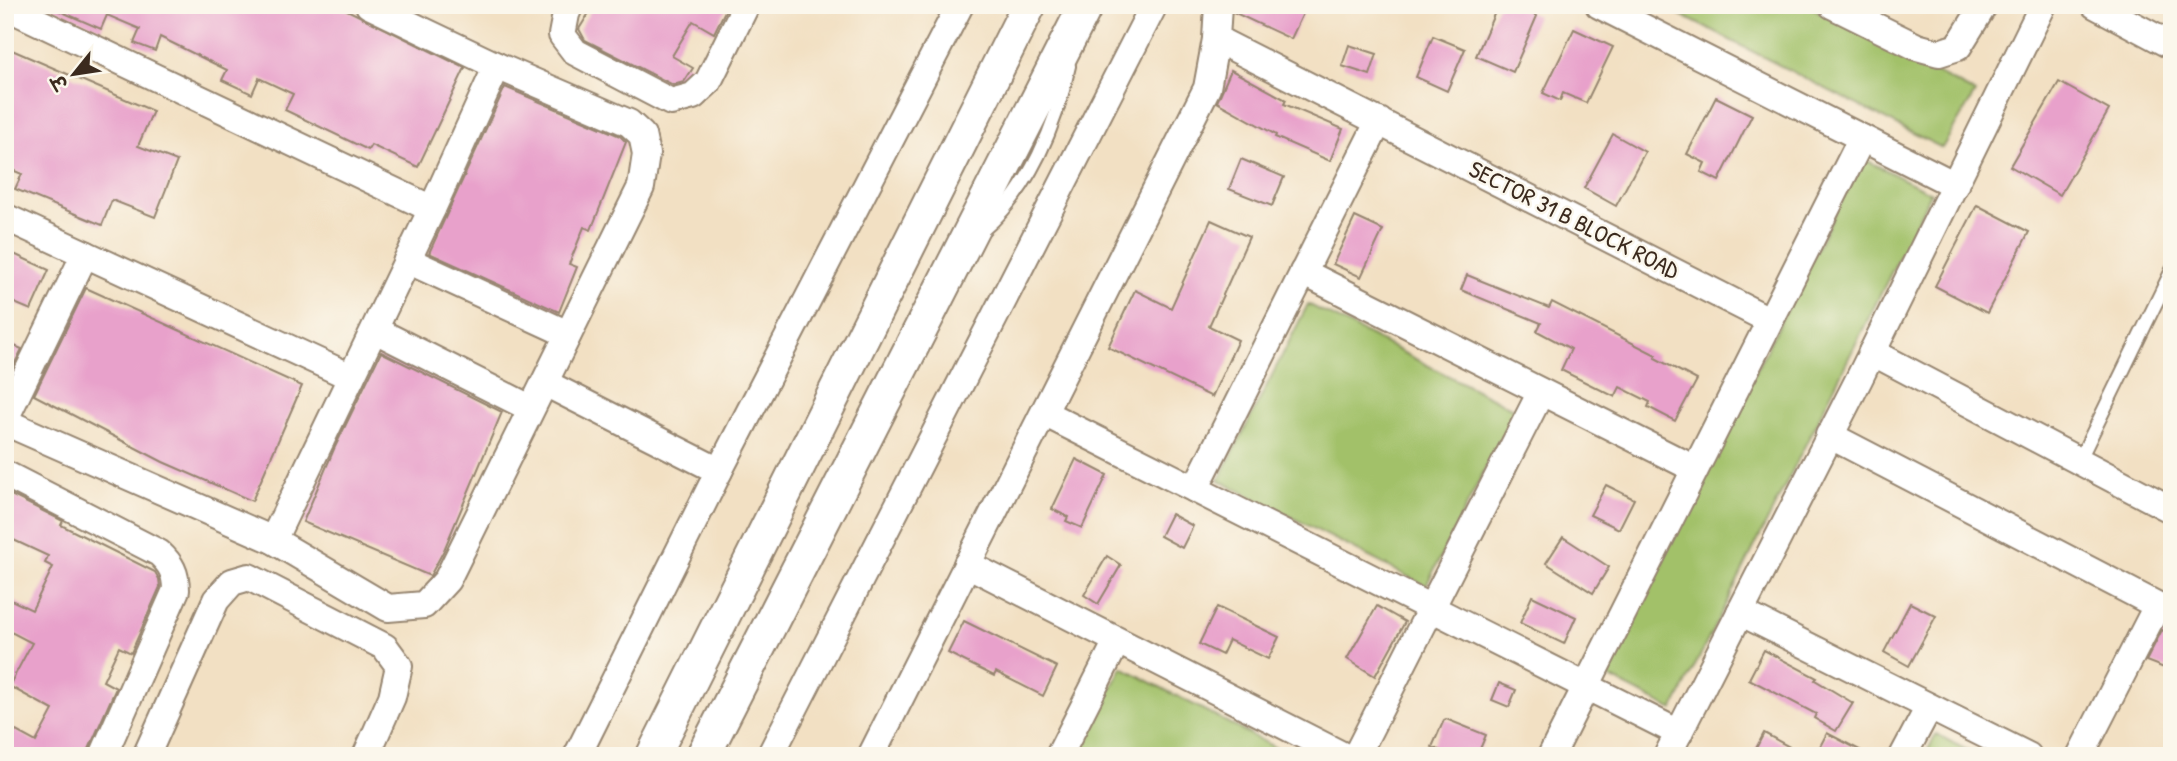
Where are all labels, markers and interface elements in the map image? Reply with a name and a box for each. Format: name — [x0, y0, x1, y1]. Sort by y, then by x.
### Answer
north arrow — [38, 38, 108, 108]
text: उ — [44, 68, 75, 96]
street label: SECTOR 31 B BLOCK ROAD — [1464, 152, 1685, 286]

